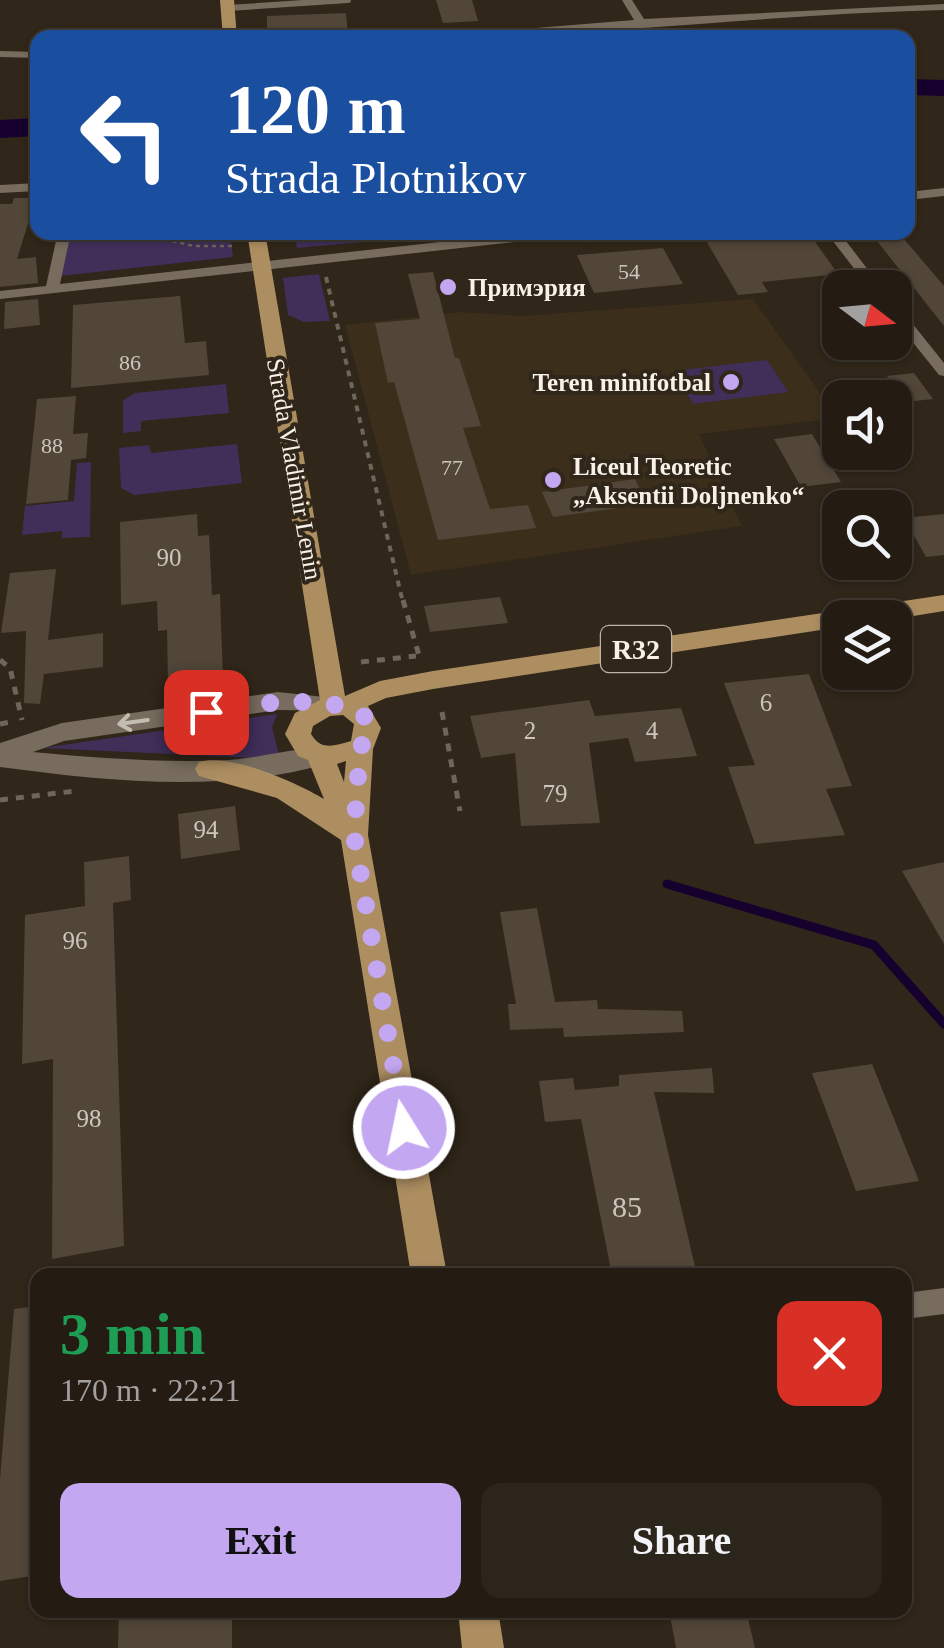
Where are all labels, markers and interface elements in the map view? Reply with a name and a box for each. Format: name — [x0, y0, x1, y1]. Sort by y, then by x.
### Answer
icon: left — [60, 70, 190, 200]
text: 120 m — [225, 71, 406, 148]
text: Strada Plotnikov — [225, 153, 526, 203]
house number: 54 — [618, 259, 640, 284]
north arrow — [822, 270, 912, 360]
map controls — [822, 270, 912, 690]
place label: Примэрия — [468, 274, 586, 301]
marker: Примэрия — [437, 276, 459, 298]
house number: 86 — [119, 350, 141, 375]
street label: Strada Vladimir Lenin — [262, 356, 327, 582]
place label: Teren minifotbal — [533, 369, 711, 396]
marker: Teren minifotbal — [720, 371, 742, 393]
button: sound — [822, 380, 912, 470]
house number: 88 — [41, 433, 63, 458]
place label: Liceul Teoretic „Aksentii Doljnenko“ — [573, 453, 804, 509]
house number: 77 — [441, 455, 463, 480]
marker: Liceul Teoretic „Aksentii Doljnenko“ — [542, 469, 564, 491]
button: search — [822, 490, 912, 580]
house number: 90 — [157, 544, 182, 571]
button: layers — [822, 600, 912, 690]
road number: R32 — [601, 626, 671, 672]
pin — [164, 670, 249, 755]
icon: arrive — [179, 685, 234, 740]
house number: 6 — [760, 689, 772, 716]
one-way arrow — [118, 714, 150, 732]
house number: 2 — [524, 717, 536, 744]
house number: 4 — [646, 717, 659, 744]
house number: 79 — [543, 780, 568, 807]
house number: 94 — [194, 816, 219, 843]
house number: 96 — [63, 927, 88, 954]
position arrow — [352, 1076, 456, 1180]
house number: 98 — [77, 1105, 102, 1132]
house number: 85 — [612, 1190, 642, 1223]
text: 3 min — [60, 1301, 205, 1367]
button: close — [777, 1301, 882, 1406]
text: 170 m · 22:21 — [60, 1372, 240, 1408]
button: Exit — [60, 1483, 461, 1598]
button: Share — [481, 1483, 882, 1598]

